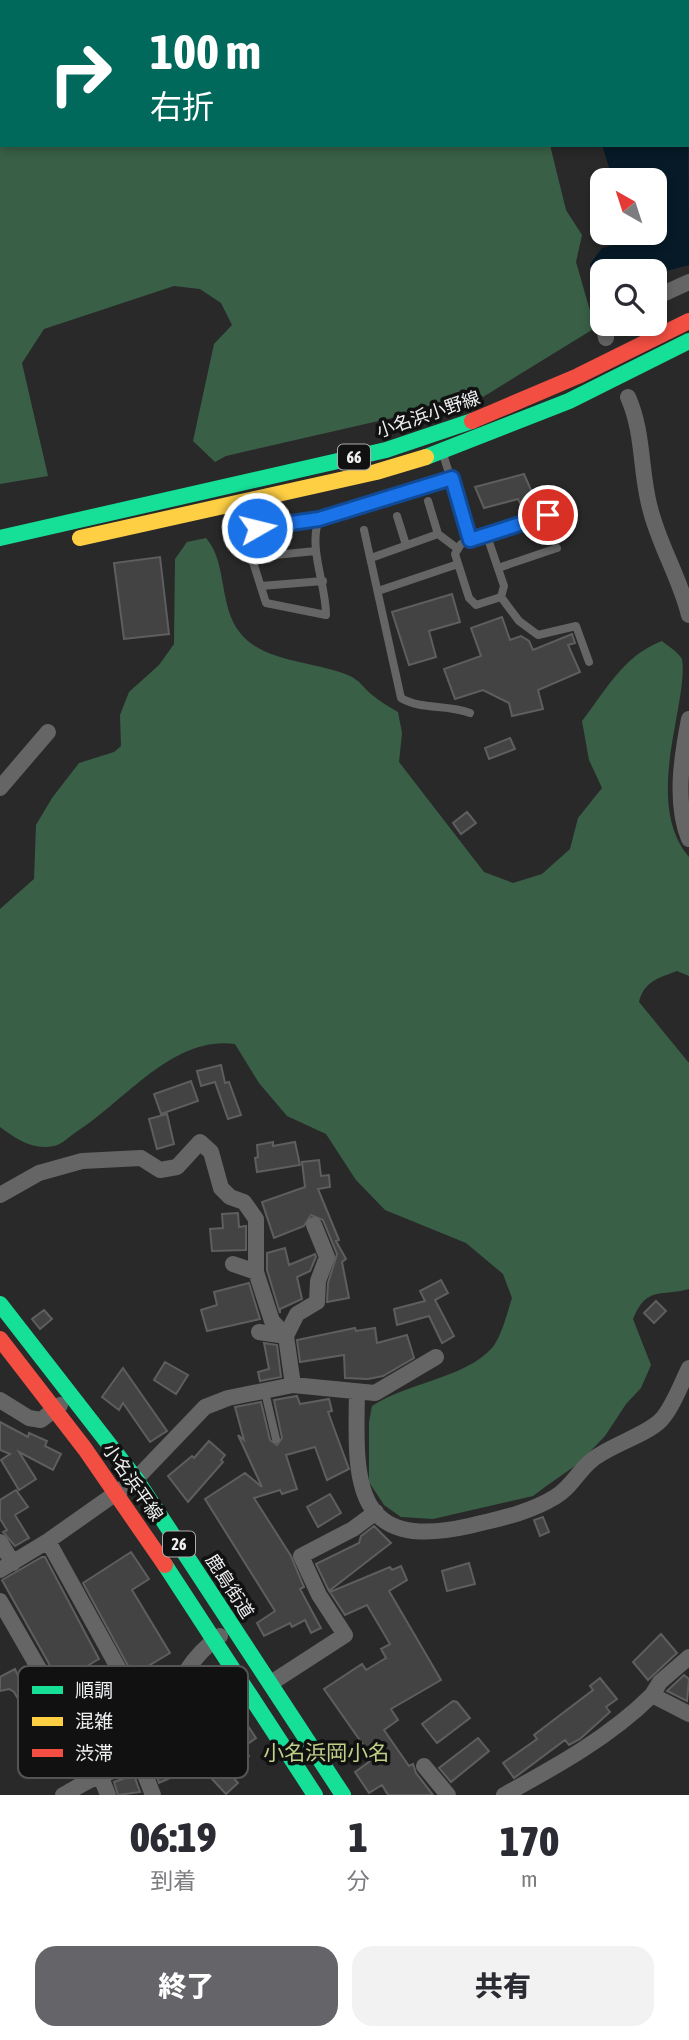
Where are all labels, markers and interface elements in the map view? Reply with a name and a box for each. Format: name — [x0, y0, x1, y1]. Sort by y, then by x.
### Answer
text: 100 m — [150, 23, 261, 79]
icon: right — [35, 28, 126, 119]
text: 右折 — [150, 88, 214, 125]
north arrow — [590, 168, 667, 245]
map controls — [590, 168, 667, 336]
button: search — [590, 259, 667, 336]
street label: 小名浜小野線 — [374, 386, 482, 442]
road number: 66 — [338, 445, 370, 470]
pin — [518, 485, 578, 545]
position arrow — [220, 491, 294, 565]
icon: arrive — [529, 496, 567, 534]
street label: 小名浜平線 — [99, 1439, 167, 1525]
road number: 26 — [163, 1532, 195, 1556]
street label: 鹿島街道 — [202, 1550, 258, 1622]
legend — [18, 1666, 248, 1778]
text: 順調 — [75, 1679, 113, 1701]
text: 混雑 — [75, 1710, 113, 1732]
district label: 小名浜岡小名 — [263, 1740, 389, 1764]
text: 渋滞 — [75, 1742, 113, 1764]
text: 06:19 — [130, 1813, 217, 1861]
text: 1 — [348, 1813, 368, 1861]
text: 170 — [500, 1817, 559, 1865]
text: m — [521, 1866, 538, 1892]
text: 到着 — [150, 1868, 196, 1894]
text: 分 — [347, 1868, 370, 1894]
button: 終了 — [35, 1946, 338, 2026]
button: 共有 — [352, 1946, 654, 2026]

